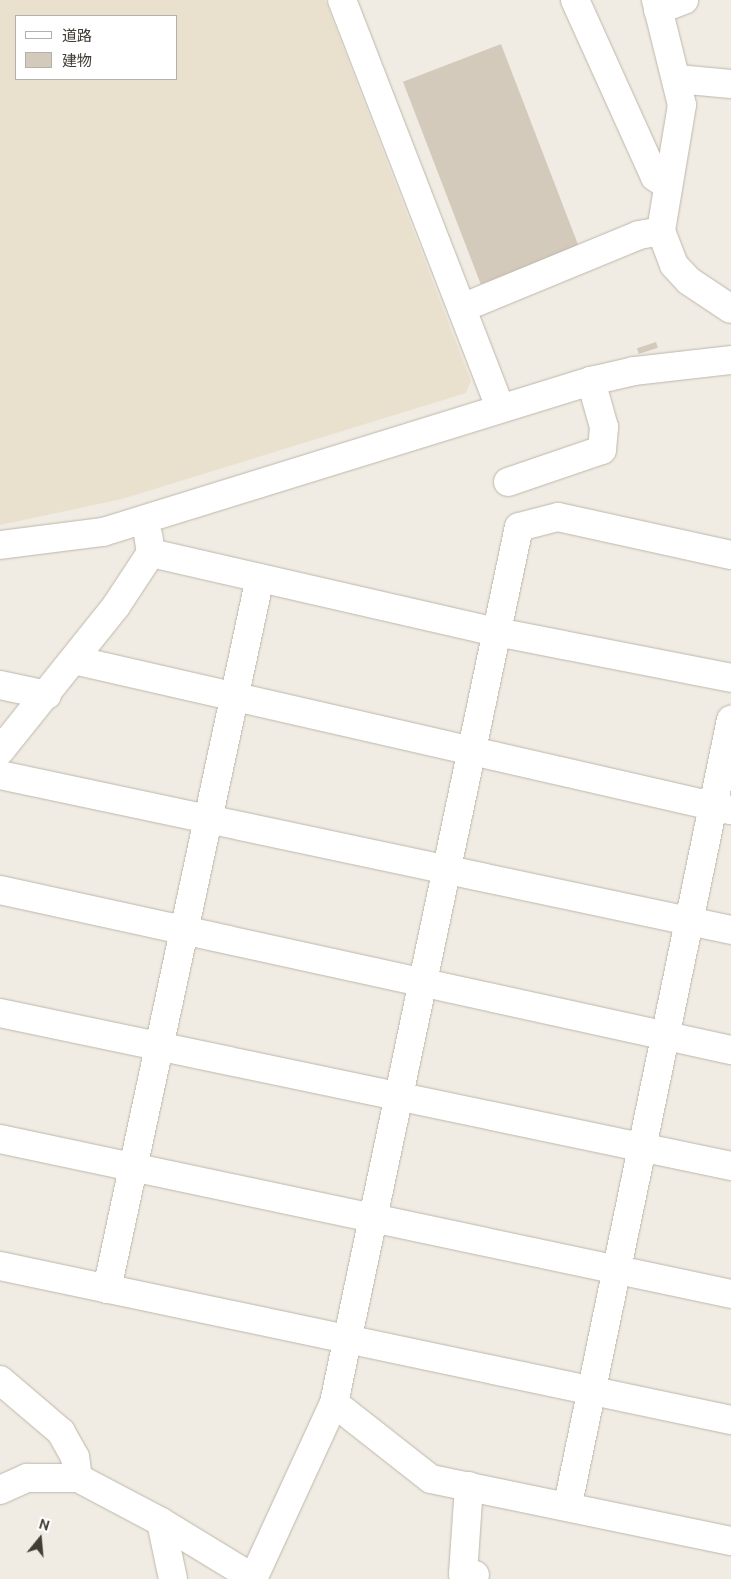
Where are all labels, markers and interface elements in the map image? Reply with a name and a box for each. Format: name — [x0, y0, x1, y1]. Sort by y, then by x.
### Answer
legend — [15, 15, 178, 80]
text: 道路 — [62, 27, 92, 44]
text: 建物 — [62, 52, 92, 69]
north arrow — [15, 1514, 65, 1564]
text: N — [37, 1515, 52, 1534]

